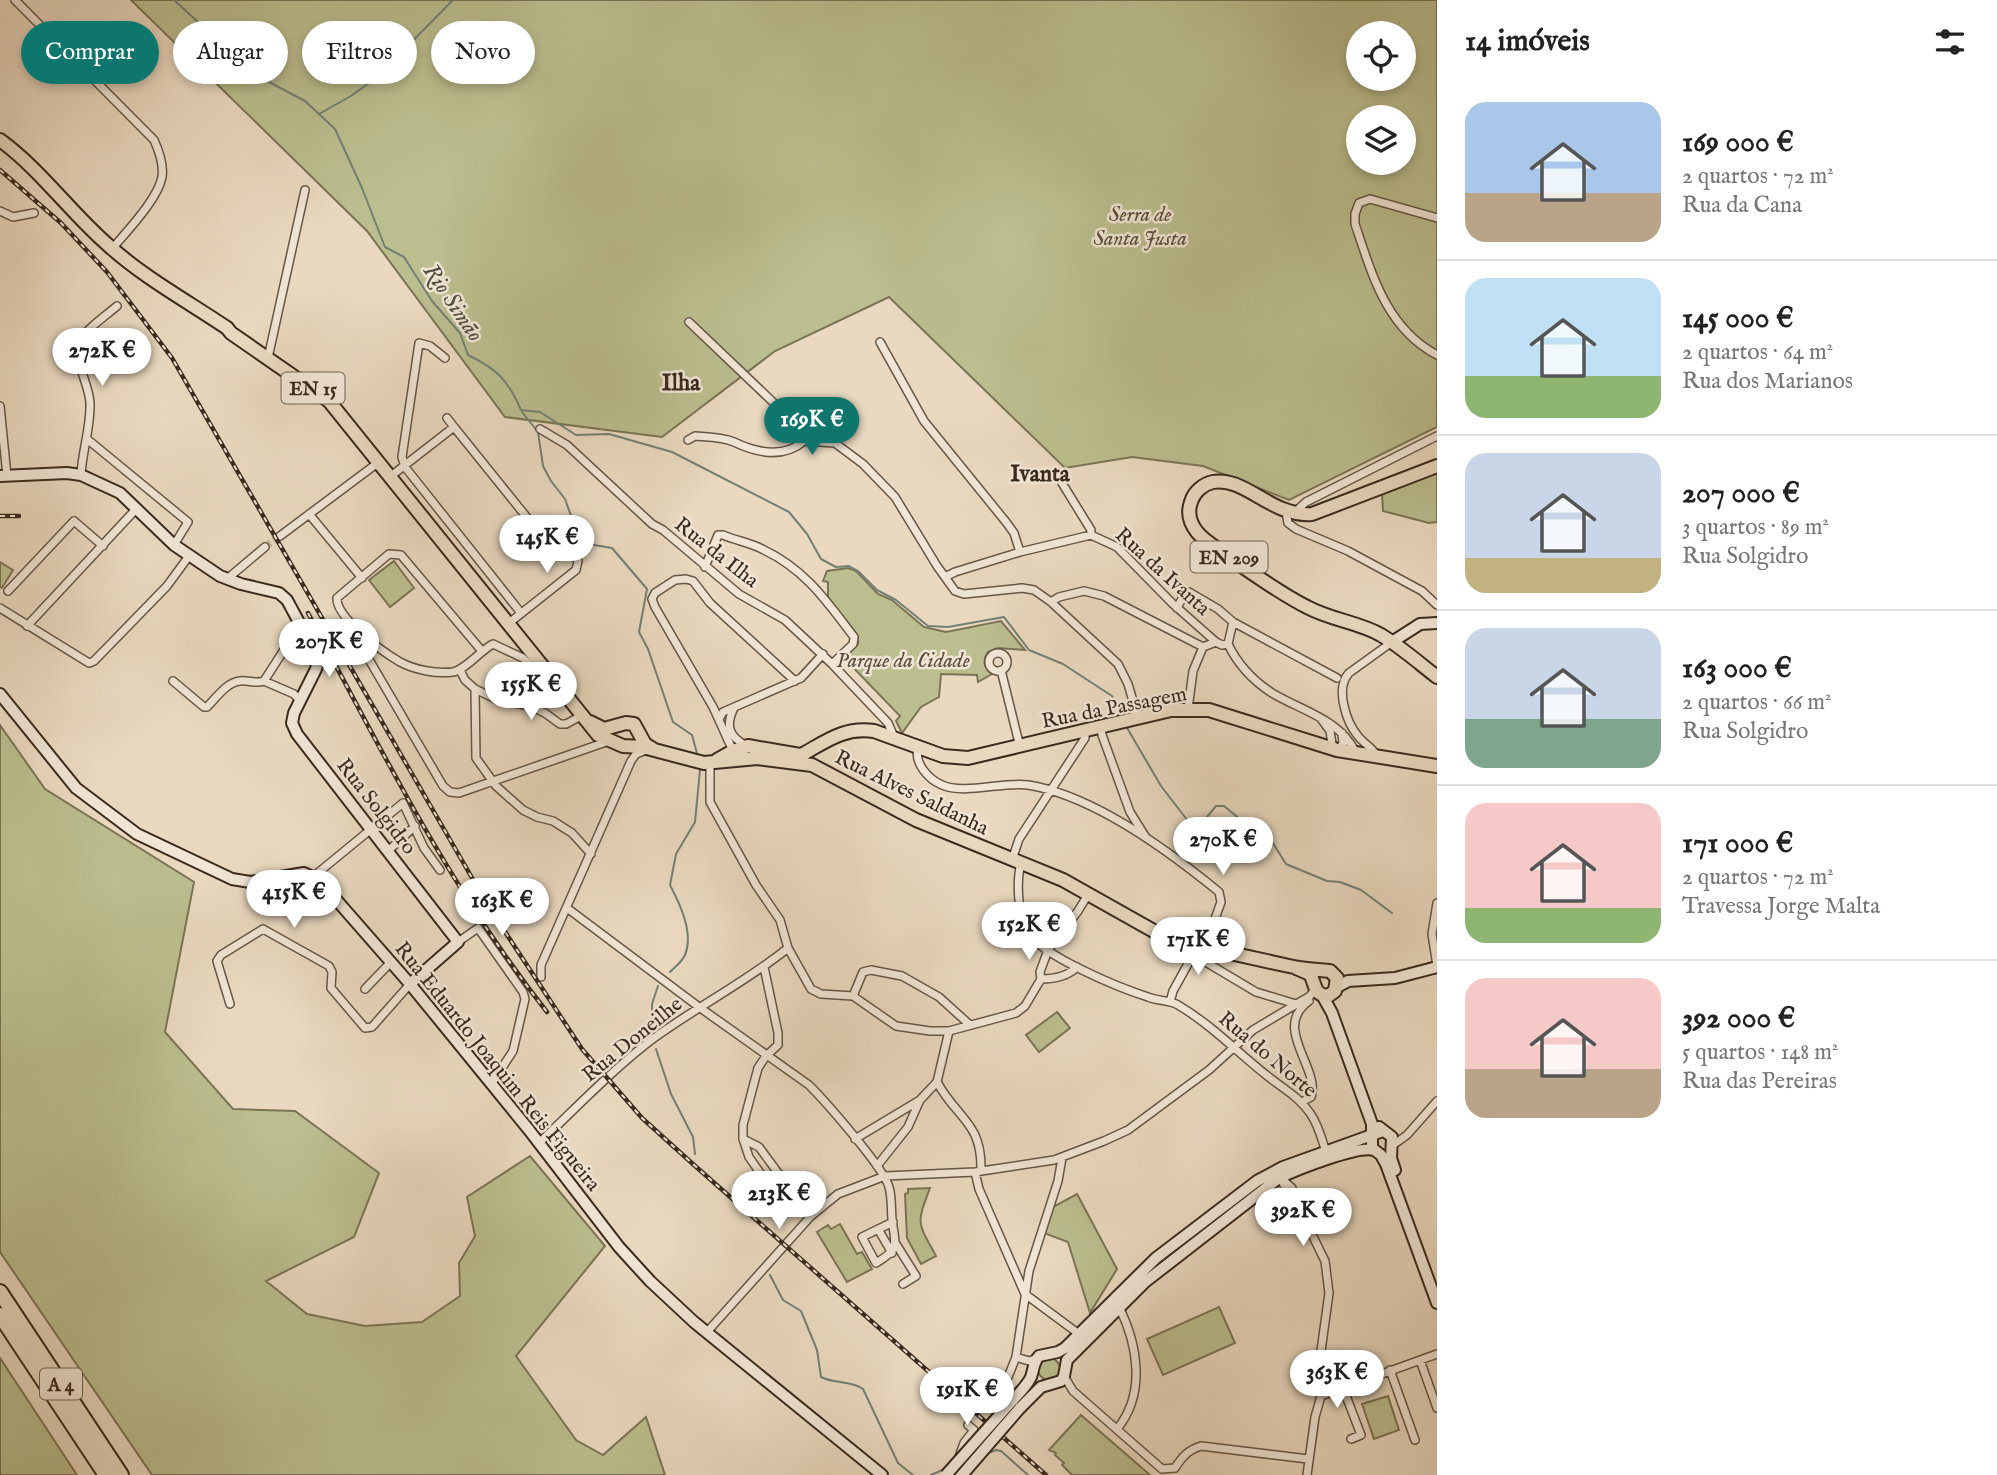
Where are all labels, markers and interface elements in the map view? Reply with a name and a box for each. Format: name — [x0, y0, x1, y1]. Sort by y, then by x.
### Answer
chip: Comprar — [21, 21, 159, 84]
chip: Alugar — [173, 21, 288, 84]
chip: Filtros — [302, 21, 417, 84]
chip: Novo — [431, 21, 535, 84]
map controls — [1346, 21, 1416, 175]
button: locate — [1346, 21, 1416, 91]
text: 14 imóveis — [1465, 23, 1590, 61]
icon: filters — [1931, 23, 1969, 61]
button: layers — [1346, 105, 1416, 175]
text: 169 000 € — [1682, 124, 1794, 162]
icon: home — [1521, 130, 1605, 214]
text: 2 quartos · 72 m² — [1682, 162, 1834, 191]
text: Rua da Cana — [1682, 191, 1802, 220]
park label: Serra de Santa Justa — [1093, 202, 1187, 253]
water label: Rio Simão — [416, 258, 489, 347]
text: 145 000 € — [1682, 300, 1794, 338]
icon: home — [1521, 306, 1605, 390]
pin: 272K € — [45, 328, 159, 388]
text: 272K € — [68, 336, 136, 365]
text: 2 quartos · 64 m² — [1682, 338, 1833, 367]
text: Rua dos Marianos — [1682, 367, 1853, 396]
district label: Ilha — [662, 369, 701, 398]
road number: EN 15 — [282, 372, 344, 404]
pin: 169K € — [755, 398, 869, 457]
text: 169K € — [780, 405, 844, 434]
district label: Ivanta — [1010, 460, 1071, 489]
text: 207 000 € — [1682, 475, 1800, 513]
icon: home — [1521, 481, 1605, 565]
street label: Rua da Ilha — [668, 512, 765, 595]
text: 3 quartos · 89 m² — [1682, 513, 1829, 542]
pin: 145K € — [490, 516, 604, 575]
street label: Rua da Ivanta — [1109, 522, 1216, 623]
text: 145K € — [515, 523, 579, 552]
road number: EN 209 — [1190, 542, 1268, 572]
text: Rua Solgidro — [1682, 542, 1808, 571]
pin: 207K € — [272, 620, 386, 679]
text: 207K € — [295, 627, 363, 656]
park label: Parque da Cidade — [836, 648, 970, 675]
text: 163 000 € — [1682, 650, 1792, 688]
icon: home — [1521, 656, 1605, 740]
pin: 155K € — [474, 662, 588, 722]
text: 155K € — [501, 670, 561, 699]
street label: Rua da Passagem — [1039, 681, 1189, 736]
text: 2 quartos · 66 m² — [1682, 688, 1832, 717]
text: Rua Solgidro — [1682, 717, 1808, 746]
street label: Rua Alves Saldanha — [830, 744, 994, 843]
street label: Rua Solgidro — [330, 753, 422, 861]
pin: 270K € — [1166, 818, 1280, 877]
text: 270K € — [1189, 825, 1257, 854]
text: 171 000 € — [1682, 825, 1793, 863]
icon: home — [1521, 831, 1605, 915]
text: 2 quartos · 72 m² — [1682, 863, 1834, 892]
pin: 415K € — [237, 870, 351, 930]
text: 415K € — [262, 878, 326, 907]
pin: 163K € — [445, 878, 559, 938]
text: 163K € — [471, 886, 533, 915]
text: Travessa Jorge Malta — [1682, 892, 1880, 921]
pin: 152K € — [972, 902, 1086, 962]
text: 152K € — [998, 910, 1060, 939]
pin: 171K € — [1141, 918, 1255, 977]
text: 171K € — [1166, 925, 1230, 954]
street label: Rua Eduardo Joaquim Reis Figueira — [388, 937, 607, 1198]
street label: Rua Doneilhe — [577, 991, 689, 1089]
text: 392 000 € — [1682, 1000, 1795, 1038]
street label: Rua do Norte — [1212, 1006, 1322, 1105]
icon: home — [1521, 1006, 1605, 1090]
text: 5 quartos · 148 m² — [1682, 1038, 1839, 1067]
text: Rua das Pereiras — [1682, 1067, 1837, 1096]
pin: 213K € — [722, 1172, 836, 1231]
text: 213K € — [747, 1179, 811, 1208]
pin: 392K € — [1246, 1188, 1360, 1248]
text: 392K € — [1271, 1196, 1335, 1225]
pin: 363K € — [1280, 1350, 1394, 1410]
text: 363K € — [1306, 1358, 1368, 1387]
road number: A 4 — [40, 1368, 82, 1400]
pin: 191K € — [910, 1368, 1024, 1427]
text: 191K € — [936, 1375, 998, 1404]

